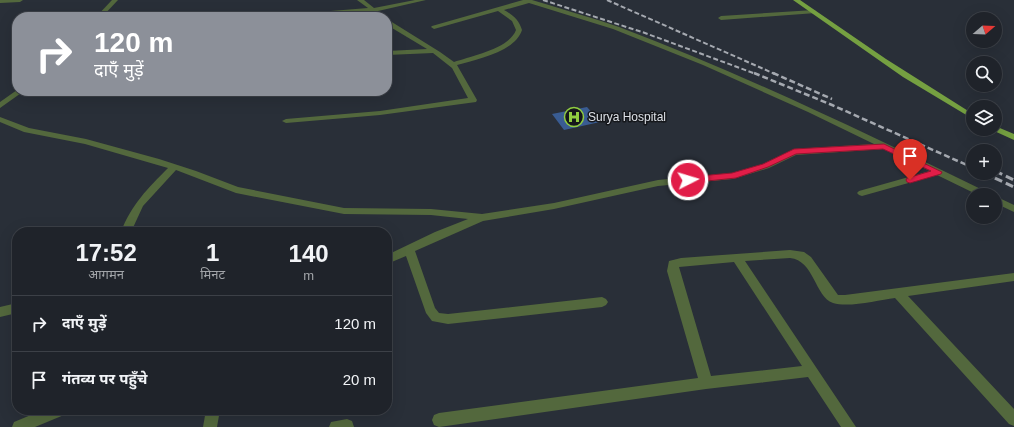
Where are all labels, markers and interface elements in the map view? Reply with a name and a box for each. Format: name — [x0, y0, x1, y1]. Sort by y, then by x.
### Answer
north arrow — [966, 12, 1002, 48]
map controls — [966, 12, 1002, 224]
text: 120 m — [94, 27, 173, 58]
icon: right — [28, 28, 80, 80]
button: search — [966, 56, 1002, 92]
text: दाएँ मुड़ें — [94, 60, 144, 80]
button: layers — [966, 100, 1002, 136]
hospital icon: Surya Hospital — [563, 106, 585, 128]
place label: Surya Hospital — [588, 110, 666, 124]
pin — [893, 139, 927, 180]
button: + — [966, 144, 1002, 180]
icon: arrive — [899, 145, 921, 167]
position arrow — [667, 159, 709, 201]
button: − — [966, 188, 1002, 224]
text: 17:52 — [75, 239, 137, 266]
text: 1 — [206, 239, 219, 266]
text: 140 — [289, 240, 329, 267]
text: आगमन — [88, 267, 124, 282]
text: मिनट — [200, 267, 225, 282]
text: m — [303, 268, 314, 283]
icon: right — [28, 313, 50, 335]
text: दाएँ मुड़ें — [62, 314, 106, 331]
text: 120 m — [334, 315, 376, 332]
icon: arrive — [28, 369, 50, 391]
text: गंतव्य पर पहुँचे — [62, 370, 147, 387]
text: 20 m — [343, 371, 376, 388]

